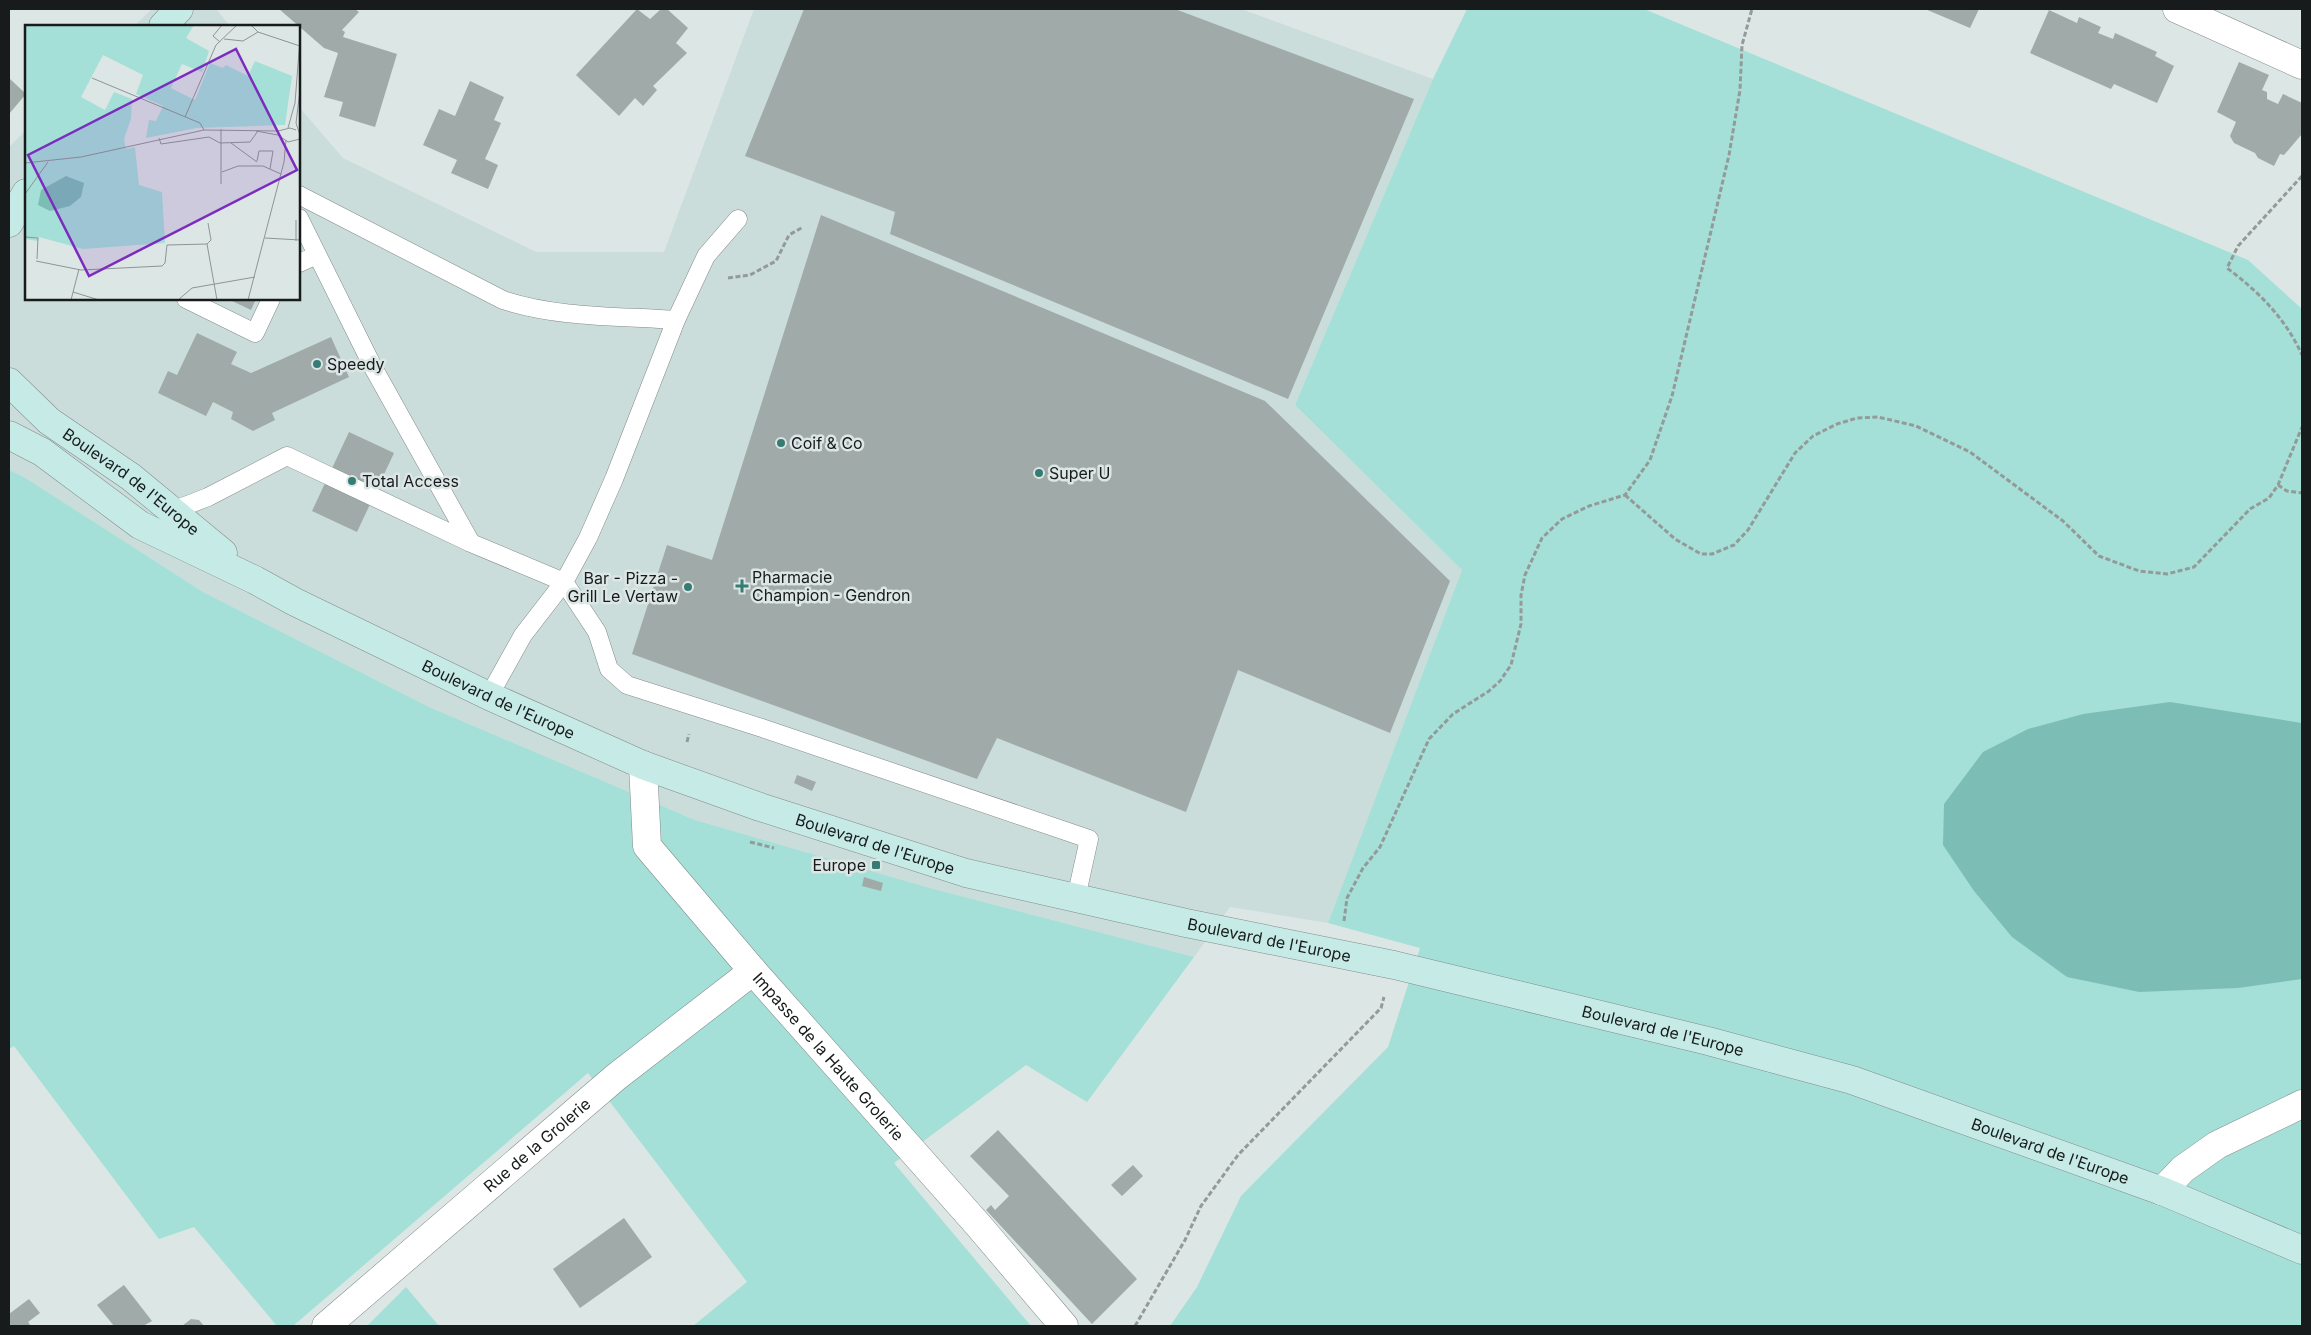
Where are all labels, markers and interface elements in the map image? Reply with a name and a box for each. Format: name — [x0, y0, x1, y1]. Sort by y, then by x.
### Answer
inset map — [25, 25, 300, 300]
place label: Speedy — [327, 354, 385, 374]
marker: Speedy — [311, 358, 323, 370]
street label: Boulevard de l'Europe — [59, 423, 204, 539]
place label: Coif & Co — [791, 433, 863, 453]
marker: Coif & Co — [775, 437, 787, 449]
place label: Super U — [1049, 463, 1110, 483]
marker: Super U — [1033, 467, 1045, 479]
place label: Total Access — [362, 471, 459, 491]
marker: Total Access — [346, 475, 358, 487]
place label: Pharmacie Champion - Gendron — [752, 567, 911, 605]
place label: Bar - Pizza - Grill Le Vertaw — [568, 568, 678, 606]
marker: Pharmacie Champion - Gendron — [736, 580, 748, 592]
marker: Bar - Pizza - Grill Le Vertaw — [682, 581, 694, 593]
street label: Boulevard de l'Europe — [419, 655, 578, 743]
street label: Boulevard de l'Europe — [794, 809, 958, 879]
place label: Europe — [812, 855, 866, 875]
marker: Europe — [870, 859, 882, 871]
street label: Boulevard de l'Europe — [1186, 914, 1353, 966]
street label: Impasse de la Haute Grolerie — [749, 968, 908, 1145]
street label: Boulevard de l'Europe — [1580, 1001, 1746, 1060]
street label: Rue de la Grolerie — [479, 1093, 594, 1196]
street label: Boulevard de l'Europe — [1969, 1114, 2132, 1188]

